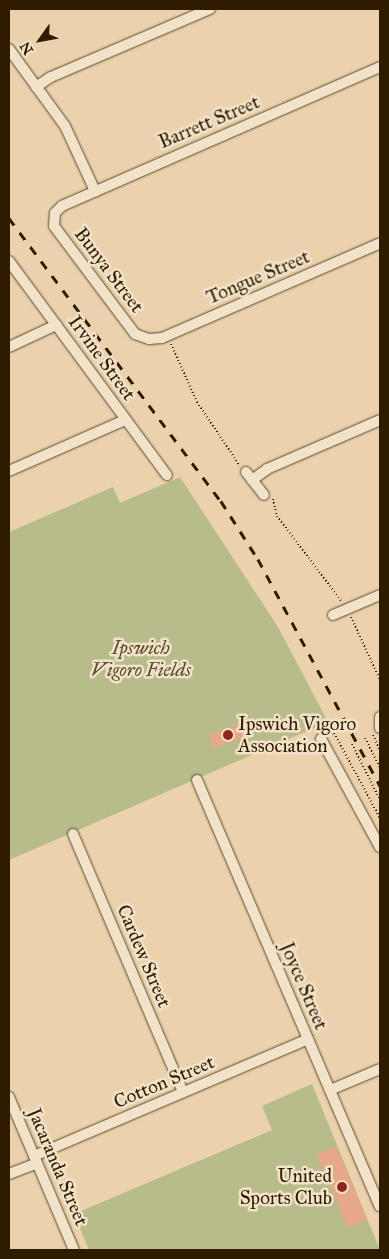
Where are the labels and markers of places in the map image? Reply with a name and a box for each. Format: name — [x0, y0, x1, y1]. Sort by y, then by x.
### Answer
place label: Ipswich Vigoro Association — [238, 713, 356, 757]
marker: Ipswich Vigoro Association — [222, 729, 234, 741]
place label: United Sports Club — [240, 1165, 332, 1209]
marker: United Sports Club — [336, 1181, 348, 1193]

